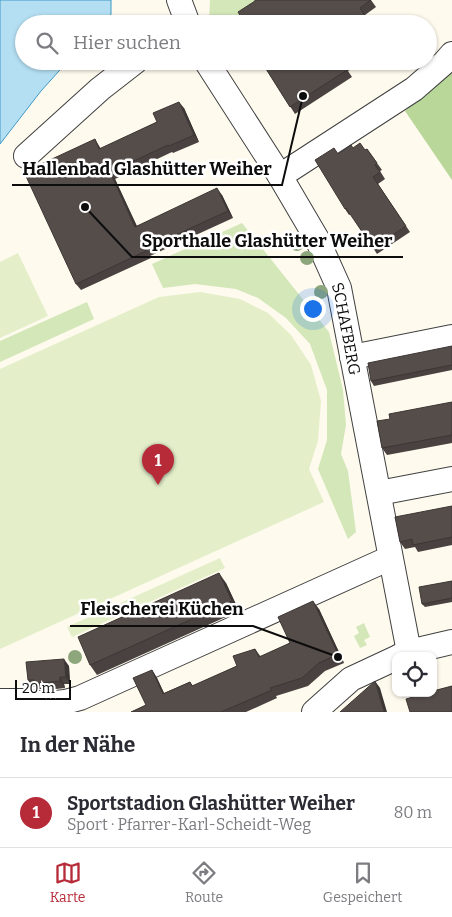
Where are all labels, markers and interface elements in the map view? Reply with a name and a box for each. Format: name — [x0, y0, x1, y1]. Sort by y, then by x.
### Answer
search box — [15, 15, 437, 70]
icon: search — [33, 29, 61, 57]
text: Hier suchen — [73, 31, 181, 54]
callout: Hallenbad Glashütter Weiher — [12, 152, 282, 185]
text: Hallenbad Glashütter Weiher — [22, 158, 272, 180]
callout: Sporthalle Glashütter Weiher — [132, 224, 403, 257]
text: Sporthalle Glashütter Weiher — [142, 230, 393, 252]
street label: SCHAFBERG — [328, 279, 365, 377]
your location — [300, 296, 326, 322]
pin: 1 — [142, 444, 174, 485]
callout: Fleischerei Küchen — [70, 593, 253, 626]
text: Fleischerei Küchen — [80, 598, 244, 620]
map controls — [392, 652, 437, 697]
button: locate — [392, 652, 437, 697]
scale bar — [15, 677, 71, 700]
text: 20 m — [22, 680, 55, 697]
text: In der Nähe — [20, 732, 135, 758]
text: Sportstadion Glashütter Weiher — [67, 792, 355, 815]
text: 1 — [33, 803, 39, 822]
text: 80 m — [394, 803, 432, 822]
text: Sport · Pfarrer-Karl-Scheidt-Weg — [67, 815, 311, 834]
tab: Karte — [50, 859, 86, 906]
tab: Route — [185, 859, 223, 906]
tab: Gespeichert — [323, 859, 402, 906]

